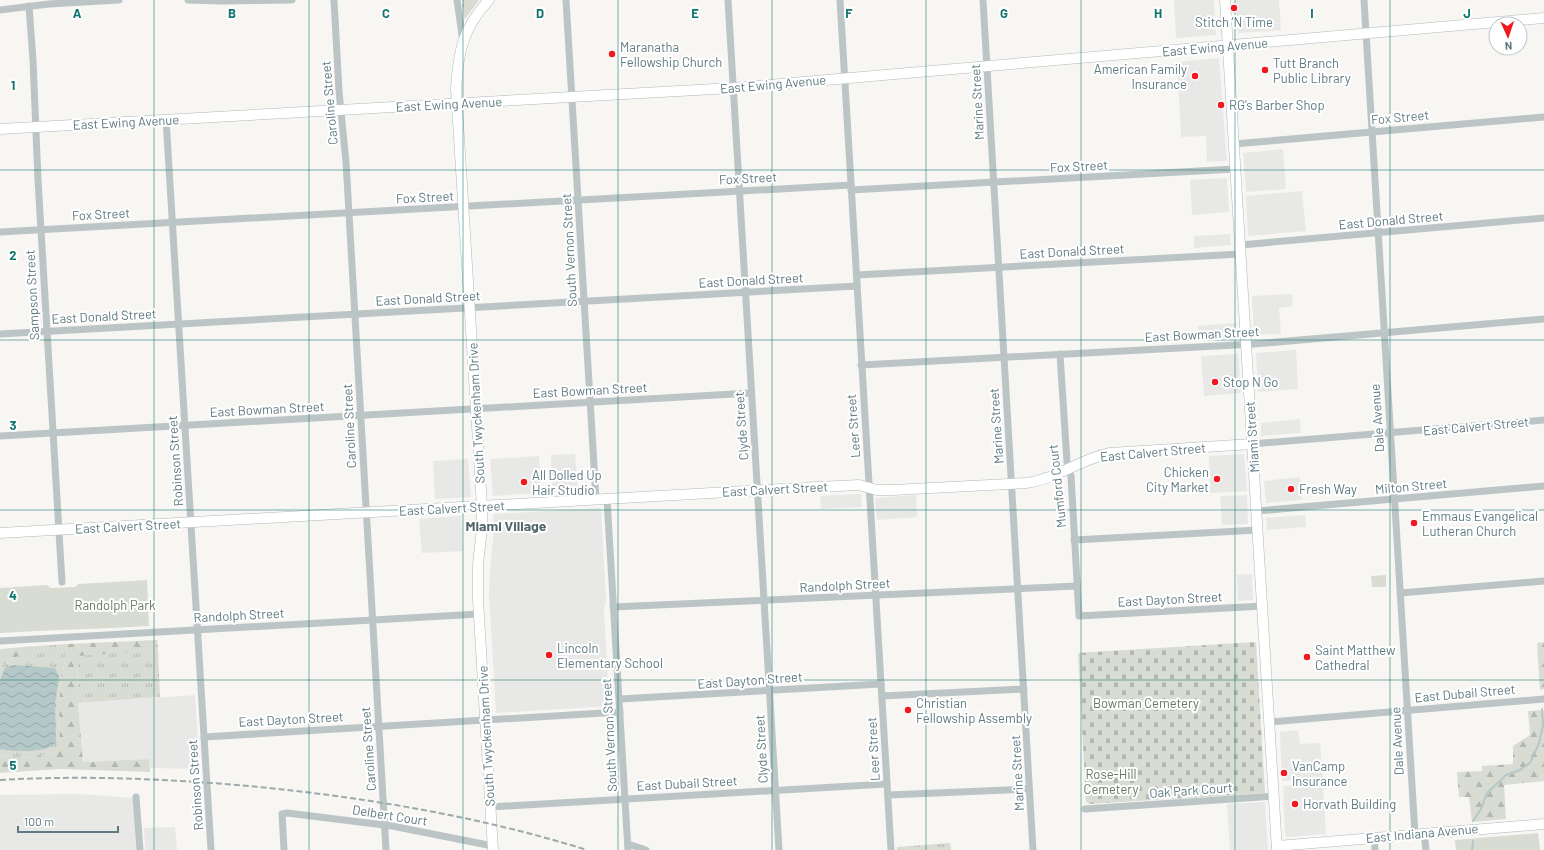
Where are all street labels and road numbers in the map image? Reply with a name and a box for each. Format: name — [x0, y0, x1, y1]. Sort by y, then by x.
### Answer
street label: East Ewing Avenue — [1161, 34, 1269, 60]
street label: Caroline Street — [317, 60, 341, 146]
street label: Marine Street — [967, 64, 987, 140]
street label: East Ewing Avenue — [719, 71, 827, 97]
street label: East Ewing Avenue — [395, 93, 503, 115]
street label: Fox Street — [1370, 106, 1430, 128]
street label: East Ewing Avenue — [72, 111, 180, 133]
street label: Fox Street — [1050, 156, 1108, 176]
street label: Fox Street — [719, 168, 777, 188]
street label: Fox Street — [396, 187, 454, 207]
street label: South Vernon Street — [558, 193, 580, 307]
street label: Fox Street — [72, 204, 130, 224]
street label: East Donald Street — [1338, 207, 1444, 233]
street label: East Donald Street — [1019, 240, 1125, 262]
street label: Sampson Street — [22, 249, 42, 341]
street label: East Donald Street — [698, 269, 804, 291]
street label: East Donald Street — [375, 287, 481, 309]
street label: East Donald Street — [51, 305, 157, 327]
street label: East Bowman Street — [1144, 323, 1260, 345]
street label: South Twyckenham Drive — [464, 342, 488, 484]
street label: East Bowman Street — [532, 379, 648, 401]
street label: Caroline Street — [339, 383, 359, 469]
street label: Dale Avenue — [1367, 383, 1387, 453]
street label: Marine Street — [985, 388, 1007, 464]
street label: Clyde Street — [731, 391, 751, 461]
street label: Leer Street — [843, 393, 863, 459]
street label: East Bowman Street — [209, 398, 325, 420]
street label: Miami Street — [1242, 401, 1262, 473]
street label: East Calvert Street — [1422, 413, 1530, 439]
street label: Robinson Street — [164, 415, 186, 507]
street label: East Calvert Street — [1099, 439, 1207, 465]
street label: Mumford Court — [1045, 443, 1069, 529]
street label: Milton Street — [1374, 475, 1448, 497]
street label: East Calvert Street — [722, 478, 828, 500]
street label: East Calvert Street — [399, 497, 505, 519]
street label: East Calvert Street — [75, 515, 181, 537]
street label: Randolph Street — [799, 575, 891, 595]
street label: East Dayton Street — [1117, 588, 1223, 610]
street label: Randolph Street — [193, 605, 285, 625]
street label: South Twyckenham Drive — [474, 665, 498, 807]
street label: East Dayton Street — [697, 668, 803, 692]
street label: South Vernon Street — [598, 678, 620, 792]
street label: East Dubail Street — [1414, 681, 1516, 705]
street label: Caroline Street — [357, 706, 379, 792]
street label: Dale Avenue — [1387, 706, 1407, 776]
street label: East Dayton Street — [238, 708, 344, 730]
street label: Clyde Street — [751, 714, 771, 784]
street label: Leer Street — [863, 717, 883, 781]
street label: Marine Street — [1007, 735, 1027, 811]
street label: Robinson Street — [184, 739, 206, 831]
street label: East Dubail Street — [636, 772, 738, 794]
street label: Oak Park Court — [1149, 779, 1233, 801]
street label: Delbert Court — [351, 801, 429, 829]
street label: East Indiana Avenue — [1365, 820, 1479, 846]

